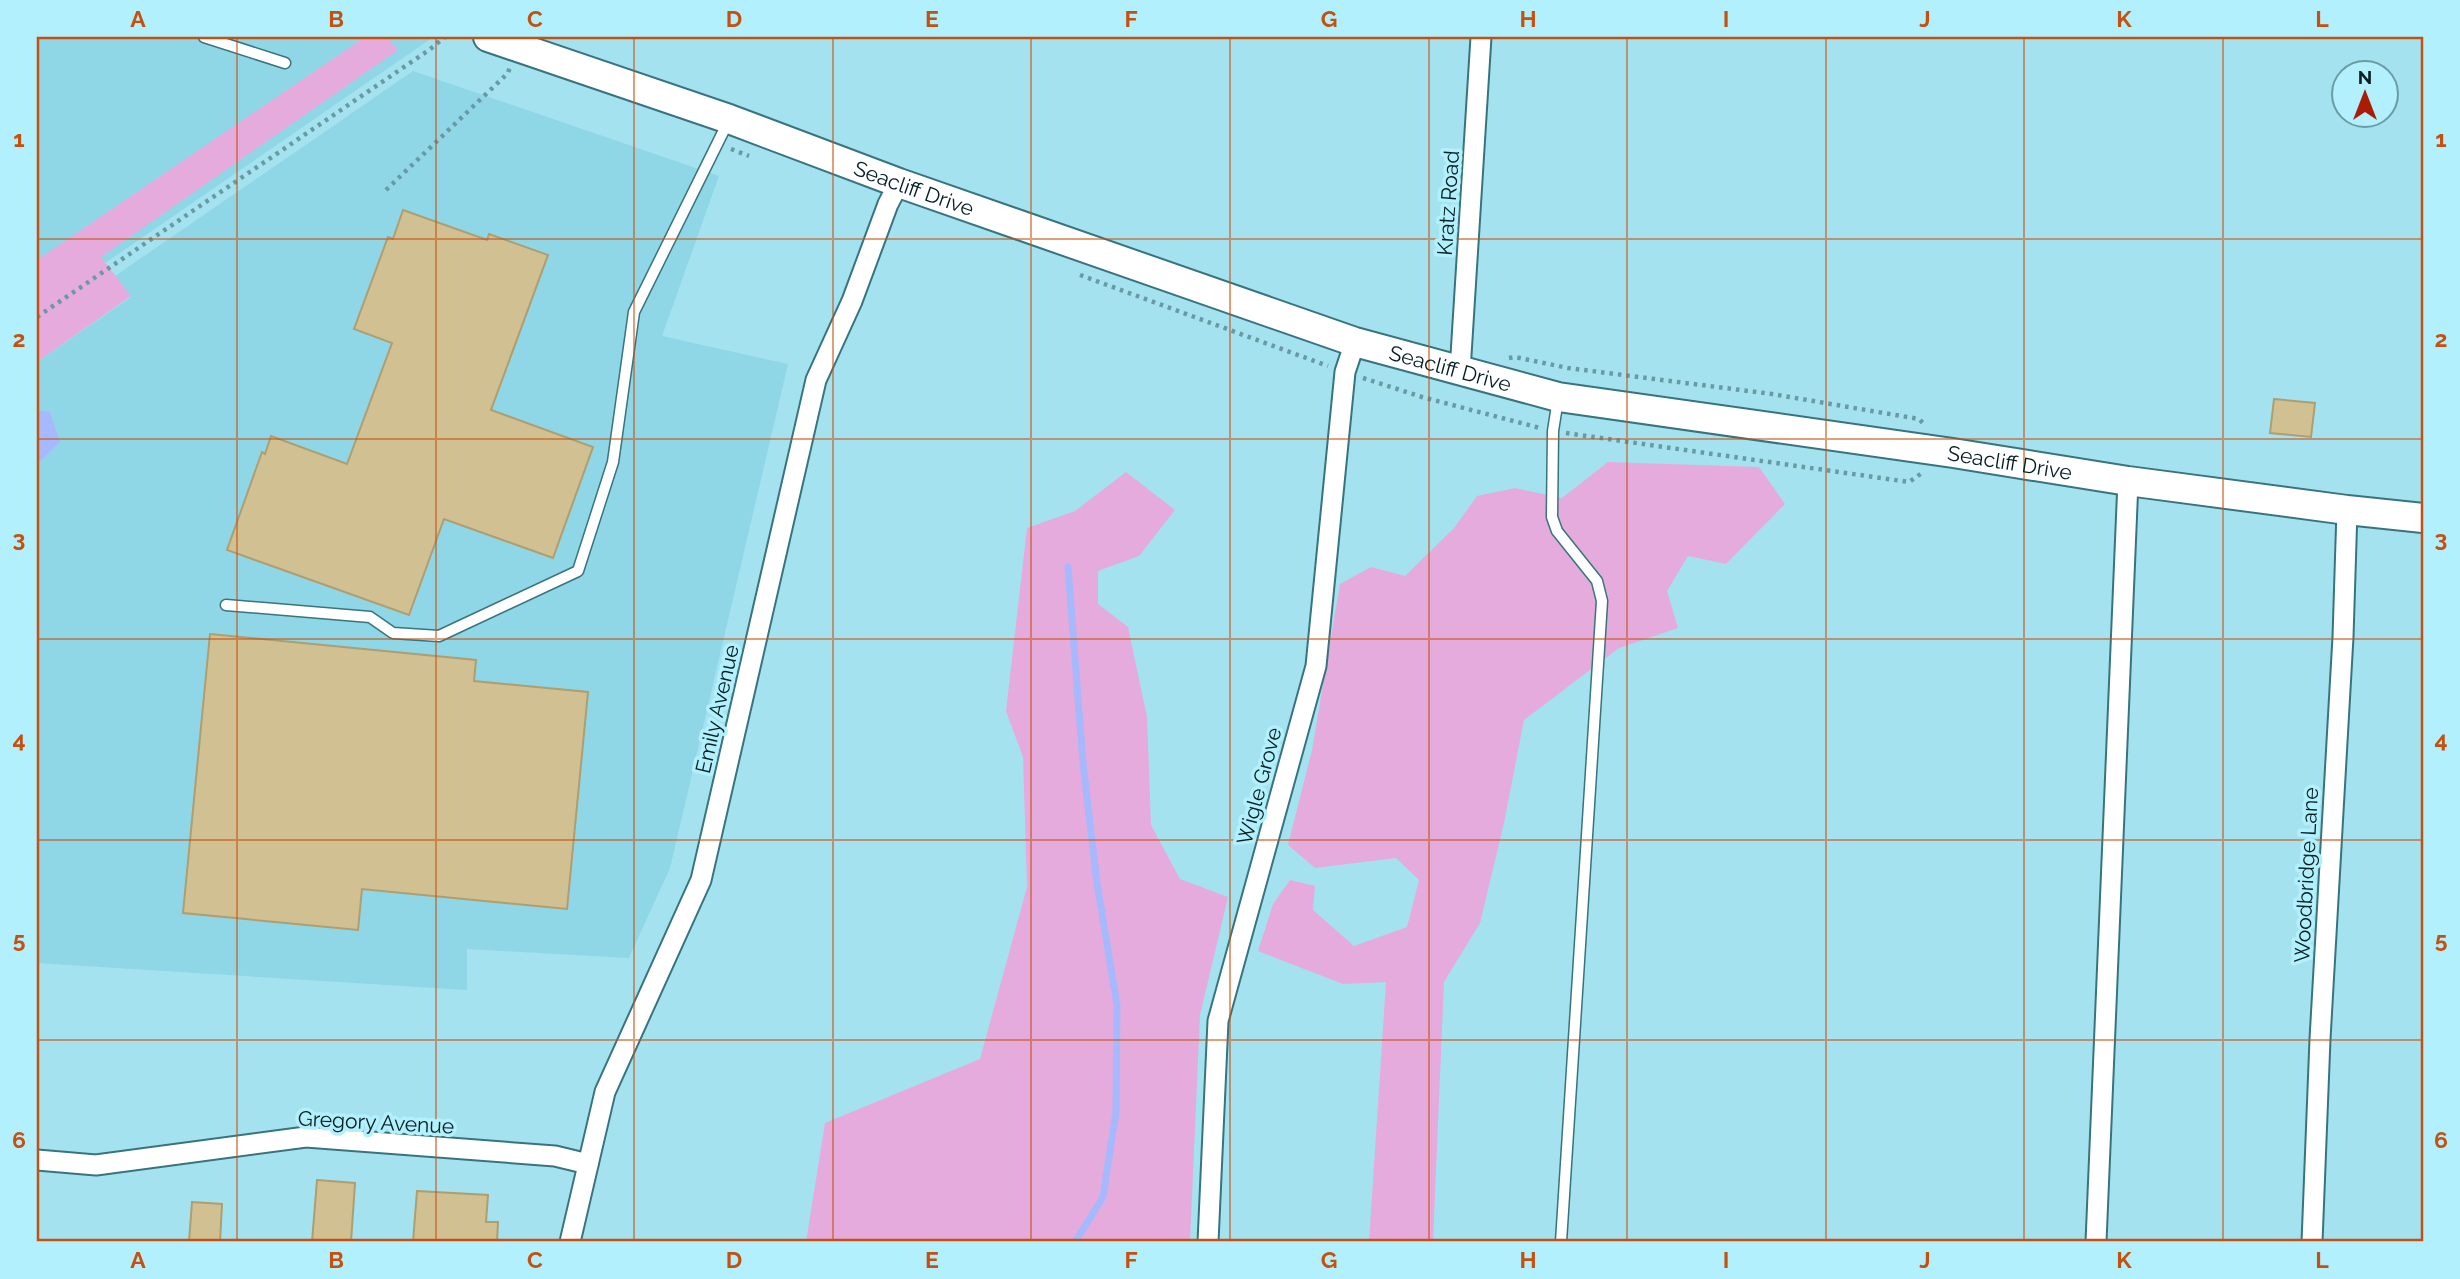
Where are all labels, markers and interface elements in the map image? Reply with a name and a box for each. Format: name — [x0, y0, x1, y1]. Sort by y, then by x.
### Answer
text: A — [130, 5, 146, 32]
text: B — [328, 5, 344, 32]
text: C — [527, 5, 543, 32]
text: D — [726, 5, 742, 32]
text: E — [925, 5, 939, 32]
text: F — [1124, 5, 1138, 32]
text: G — [1321, 5, 1337, 32]
text: H — [1519, 5, 1537, 32]
text: I — [1723, 5, 1729, 32]
text: J — [1919, 5, 1931, 32]
text: K — [2116, 5, 2132, 32]
text: L — [2315, 5, 2329, 32]
north arrow — [2330, 60, 2400, 130]
text: N — [2358, 66, 2372, 88]
text: 1 — [13, 125, 25, 152]
text: 1 — [2435, 125, 2447, 152]
street label: Kratz Road — [1432, 150, 1464, 256]
street label: Seacliff Drive — [851, 155, 977, 221]
text: 2 — [13, 325, 25, 352]
text: 2 — [2435, 325, 2447, 352]
street label: Seacliff Drive — [1387, 339, 1514, 396]
street label: Seacliff Drive — [1946, 440, 2074, 484]
text: 3 — [13, 525, 25, 552]
text: 3 — [2435, 525, 2447, 552]
street label: Emily Avenue — [690, 642, 744, 776]
street label: Wigle Grove — [1231, 725, 1287, 847]
text: 4 — [12, 726, 26, 753]
text: 4 — [2434, 726, 2448, 753]
street label: Woodbridge Lane — [2289, 787, 2323, 963]
text: 5 — [13, 926, 26, 953]
text: 5 — [2435, 926, 2448, 953]
street label: Gregory Avenue — [297, 1105, 455, 1139]
text: 6 — [12, 1126, 26, 1153]
text: 6 — [2434, 1126, 2448, 1153]
text: A — [130, 1246, 146, 1273]
text: B — [328, 1246, 344, 1273]
text: C — [527, 1246, 543, 1273]
text: D — [726, 1246, 742, 1273]
text: E — [925, 1246, 939, 1273]
text: F — [1124, 1246, 1138, 1273]
text: G — [1321, 1246, 1337, 1273]
text: H — [1519, 1246, 1537, 1273]
text: I — [1723, 1246, 1729, 1273]
text: J — [1919, 1246, 1931, 1273]
text: K — [2116, 1246, 2132, 1273]
text: L — [2315, 1246, 2329, 1273]

